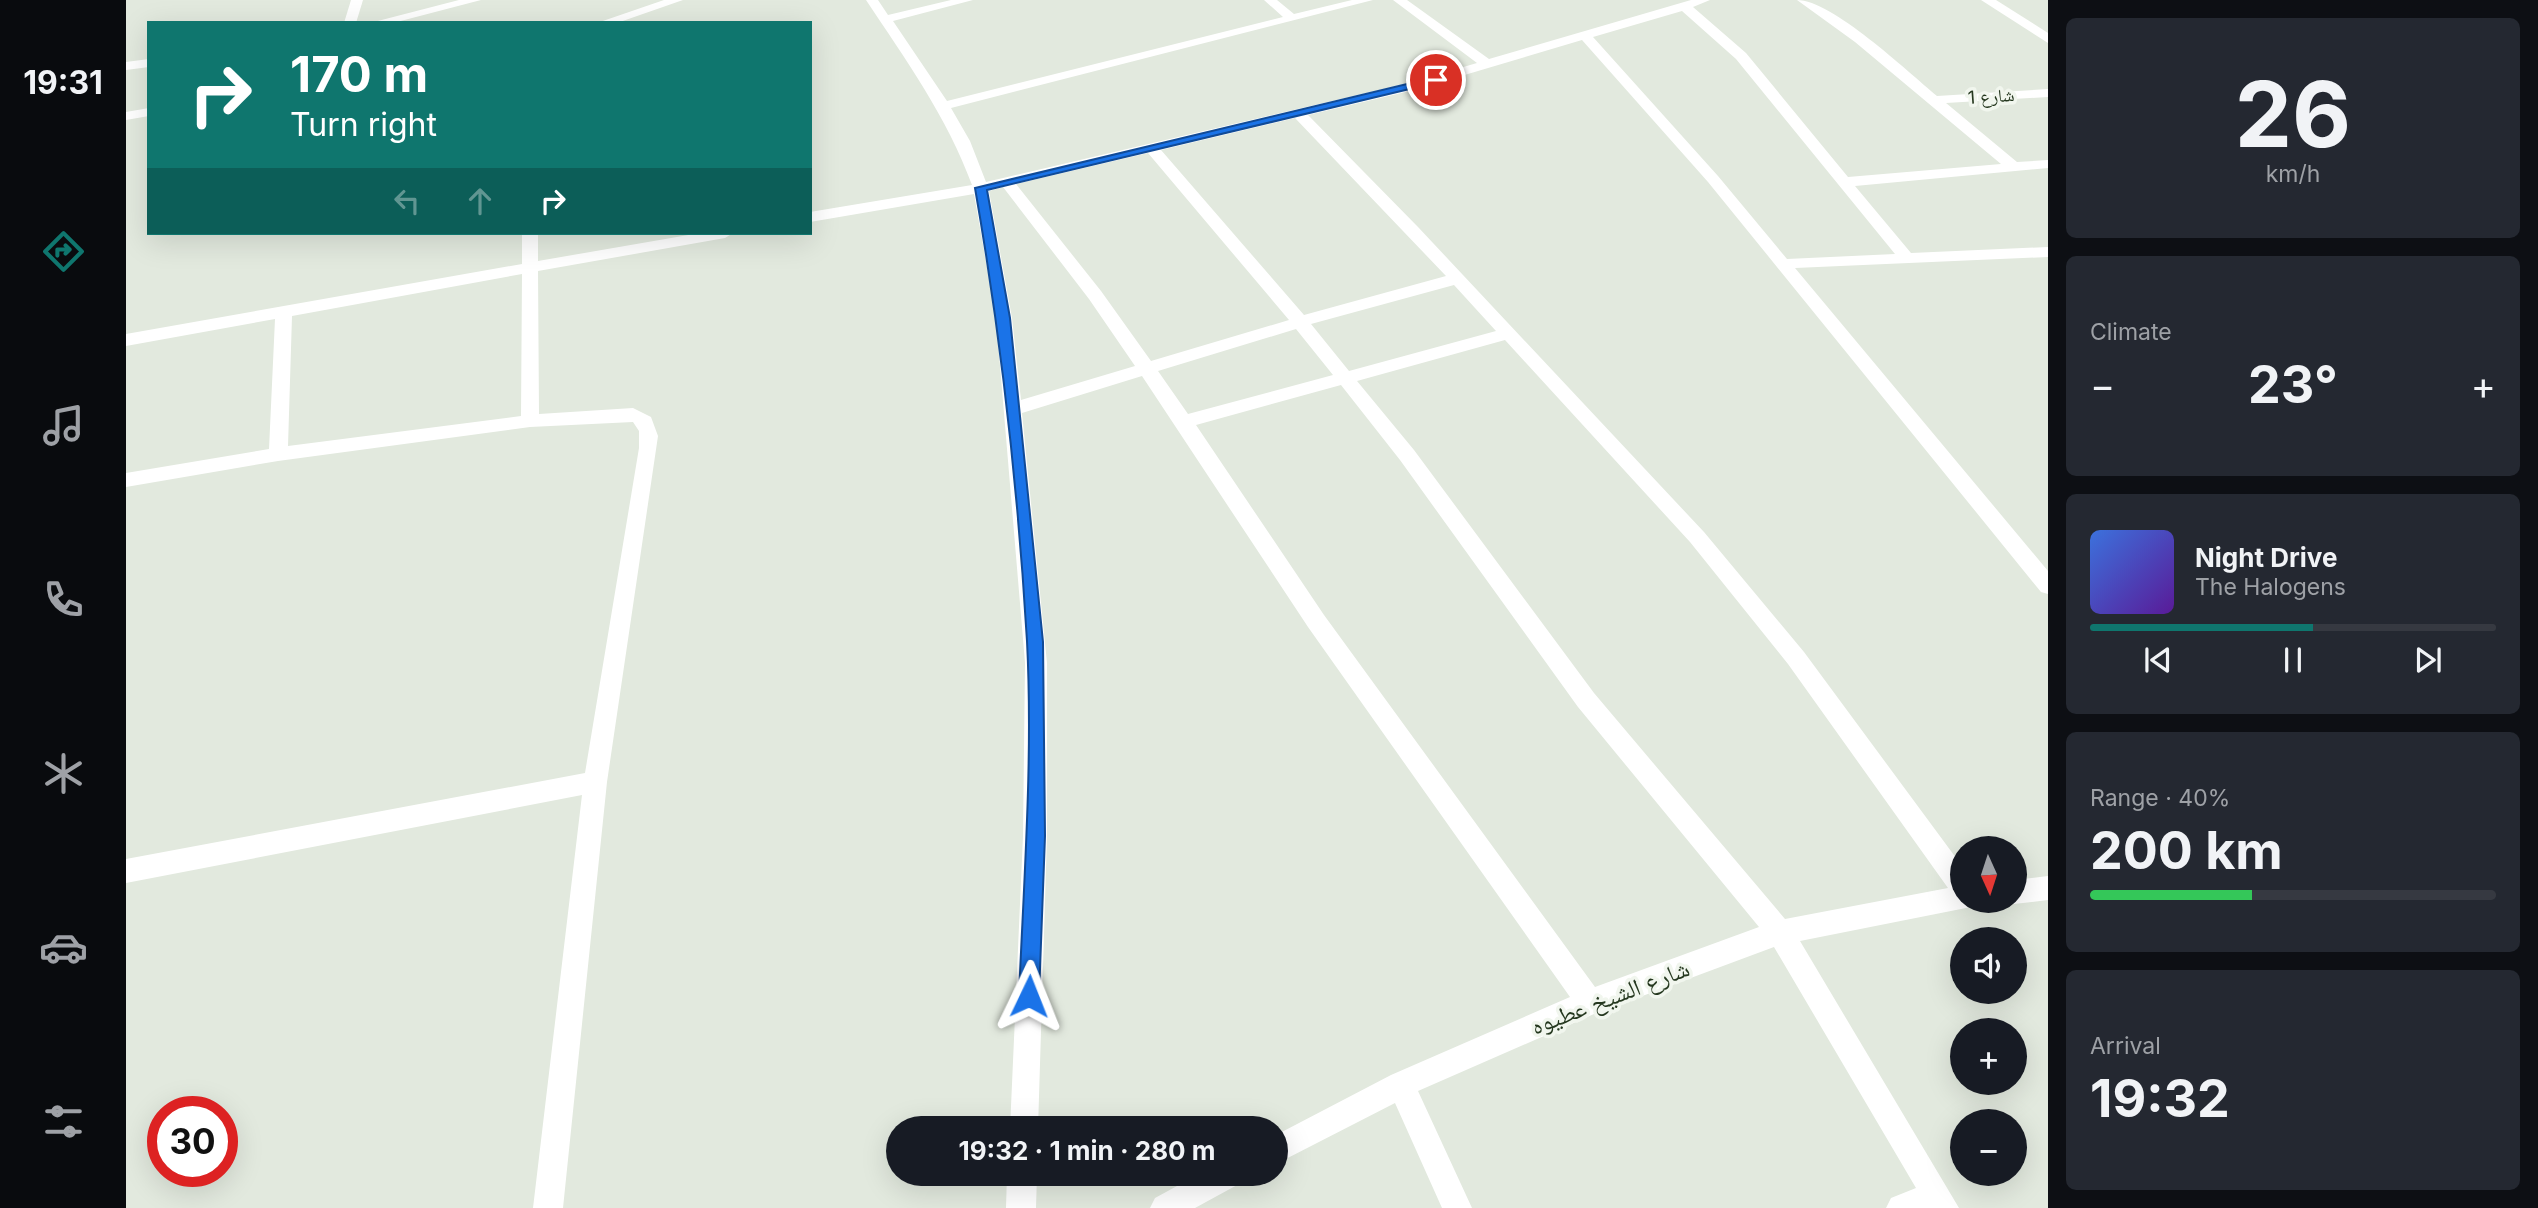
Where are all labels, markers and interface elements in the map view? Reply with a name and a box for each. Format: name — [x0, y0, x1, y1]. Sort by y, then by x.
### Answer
text: 170 m — [290, 45, 428, 104]
icon: right — [175, 49, 266, 140]
pin — [1406, 50, 1466, 110]
text: 26 — [2235, 59, 2351, 169]
icon: arrive — [1417, 61, 1455, 99]
text: 19:31 — [23, 63, 103, 102]
street label: شارع 1 — [1967, 84, 2015, 109]
text: Turn right — [290, 105, 437, 144]
text: km/h — [2266, 160, 2320, 188]
icon: left — [388, 182, 426, 220]
icon: ahead — [461, 182, 499, 220]
icon: right — [534, 182, 572, 220]
icon: directions — [39, 227, 88, 276]
text: Climate — [2090, 318, 2172, 346]
text: 23° — [2248, 353, 2338, 416]
text: − — [2090, 362, 2115, 408]
text: + — [2471, 362, 2496, 408]
icon: music — [39, 401, 88, 450]
text: Night Drive — [2195, 542, 2337, 573]
text: The Halogens — [2195, 573, 2346, 601]
icon: phone — [39, 575, 88, 624]
icon: previous — [2139, 641, 2177, 679]
icon: pause — [2274, 641, 2312, 679]
icon: next — [2409, 641, 2447, 679]
icon: climate — [39, 749, 88, 798]
text: Range · 40% — [2090, 784, 2230, 812]
text: 200 km — [2090, 819, 2283, 882]
north arrow — [1950, 836, 2026, 914]
map controls — [1950, 836, 2027, 1186]
icon: car — [39, 923, 88, 972]
button: sound — [1950, 927, 2027, 1004]
street label: شارع الشيخ عطيوه — [1527, 953, 1694, 1041]
position arrow — [992, 959, 1066, 1033]
button: + — [1950, 1018, 2027, 1095]
text: Arrival — [2090, 1032, 2161, 1060]
text: 19:32 — [2090, 1067, 2230, 1130]
speed limit sign: 30 — [147, 1096, 238, 1187]
icon: filters — [39, 1097, 88, 1146]
button: − — [1950, 1109, 2027, 1186]
text: 19:32 · 1 min · 280 m — [959, 1135, 1215, 1166]

